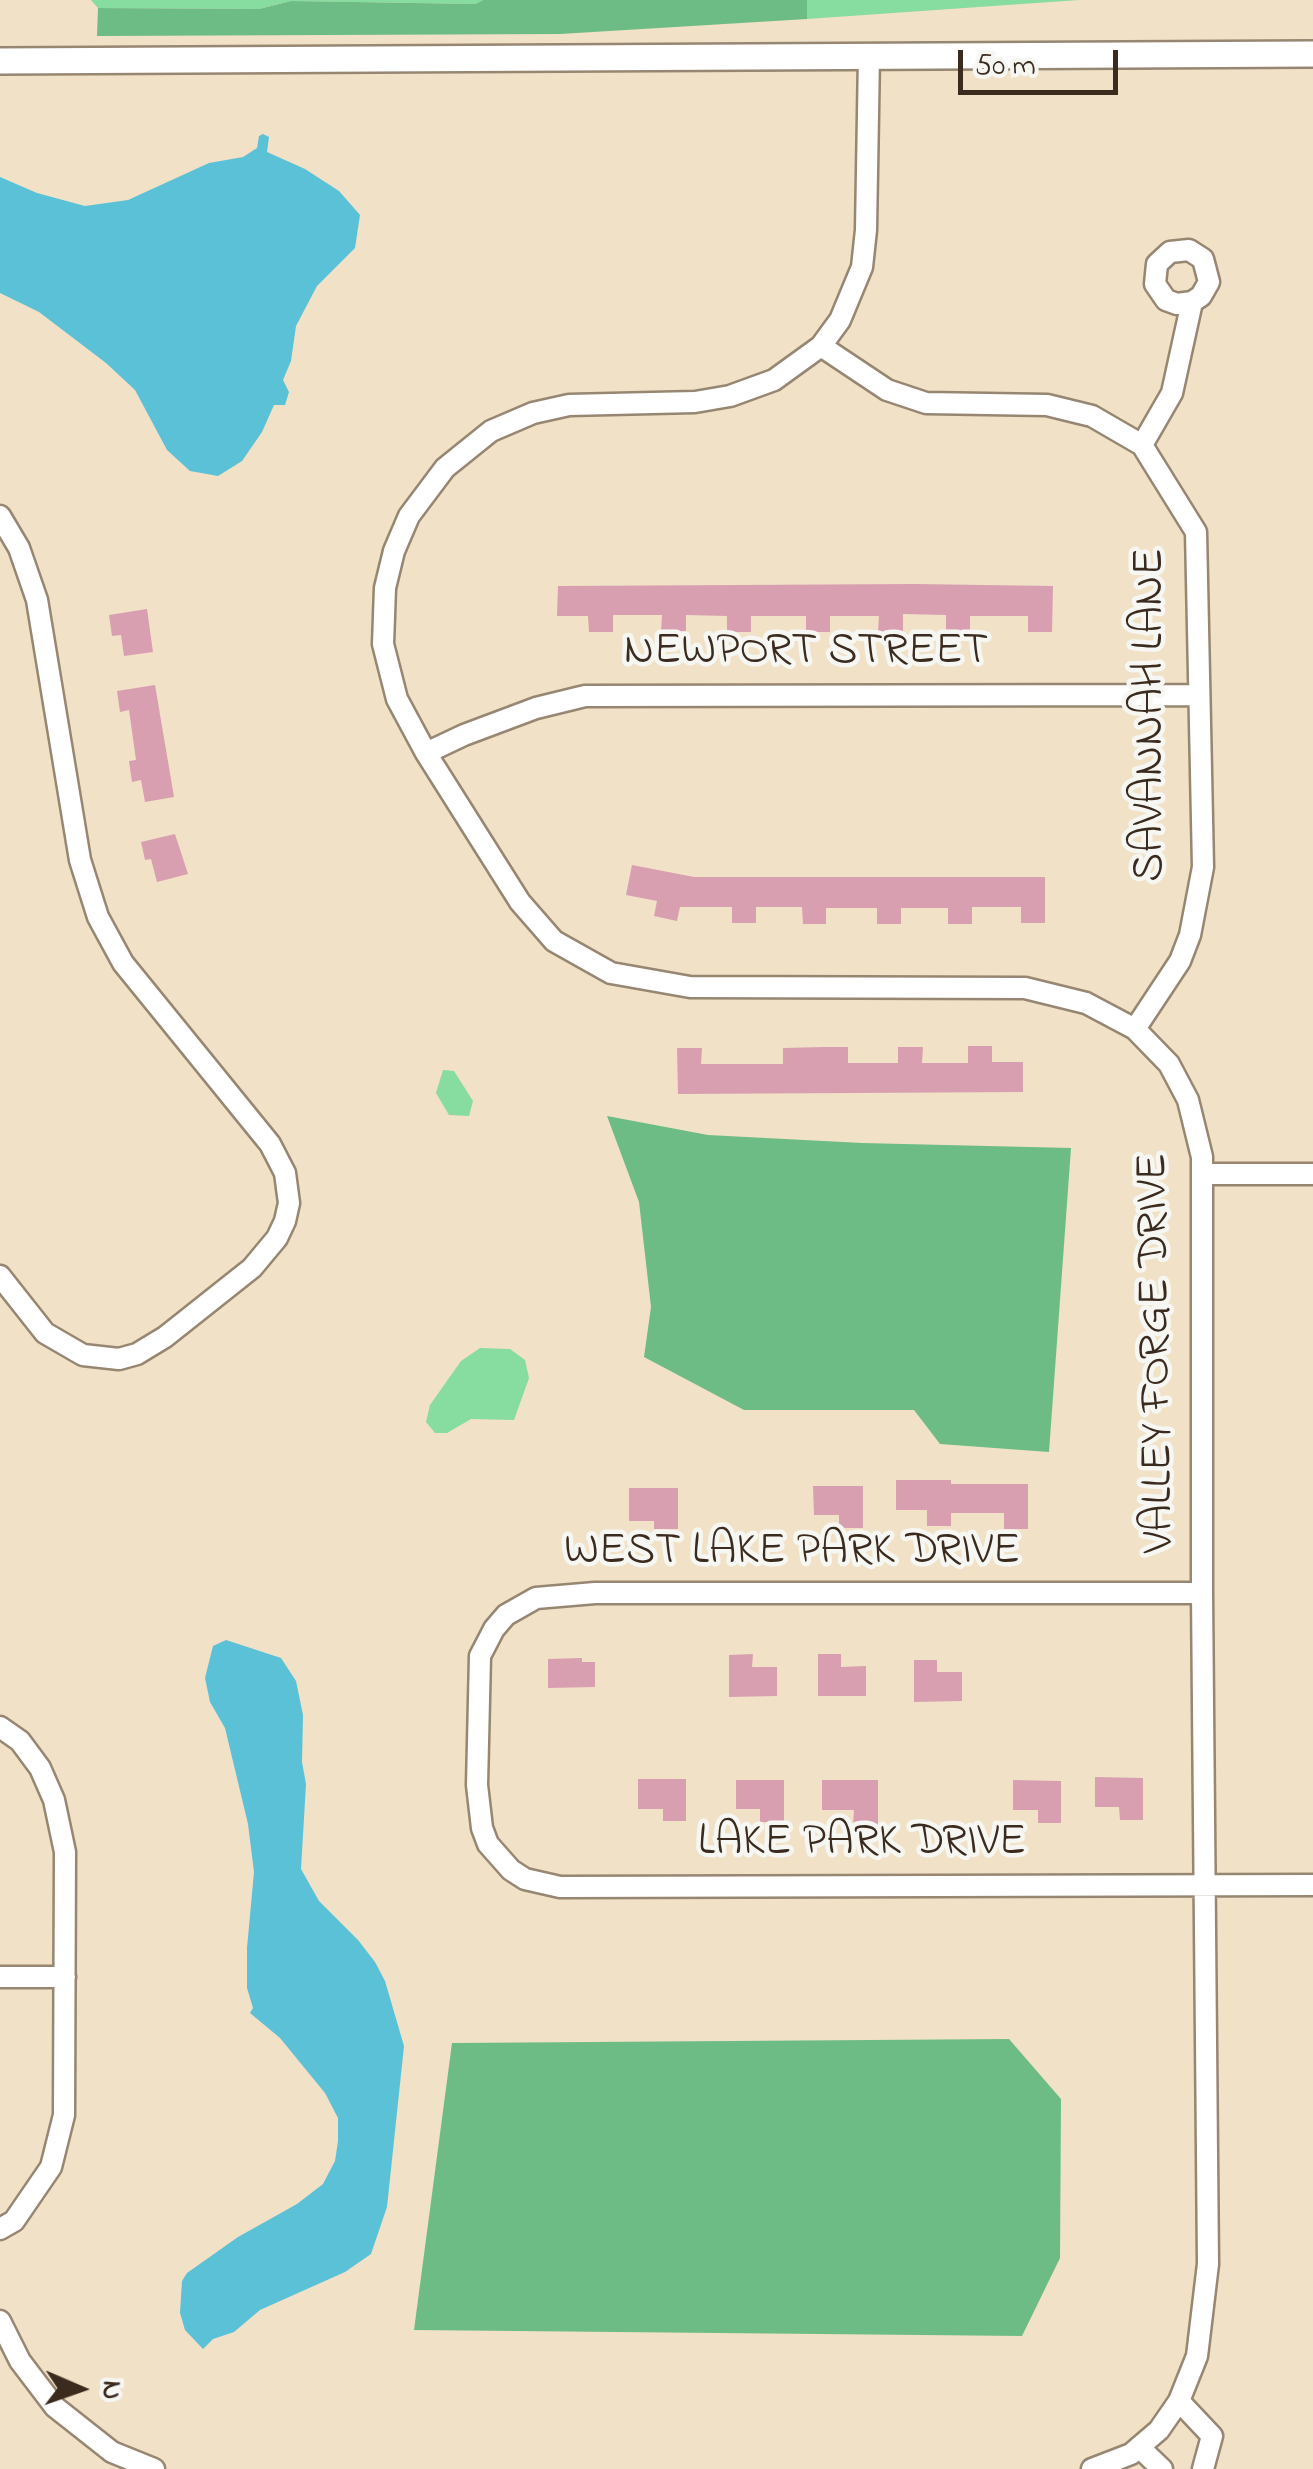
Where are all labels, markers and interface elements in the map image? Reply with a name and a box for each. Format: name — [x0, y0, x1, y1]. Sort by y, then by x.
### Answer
scale bar — [963, 30, 1123, 92]
text: 50 m — [975, 45, 1036, 89]
street label: SAVANNAH LANE — [1127, 548, 1181, 882]
street label: NEWPORT STREET — [624, 628, 988, 682]
street label: VALLEY FORGE DRIVE — [1130, 1153, 1190, 1553]
street label: WEST LAKE PARK DRIVE — [564, 1528, 1020, 1582]
street label: LAKE PARK DRIVE — [698, 1819, 1026, 1873]
north arrow — [30, 2339, 130, 2439]
text: N — [90, 2380, 131, 2400]

